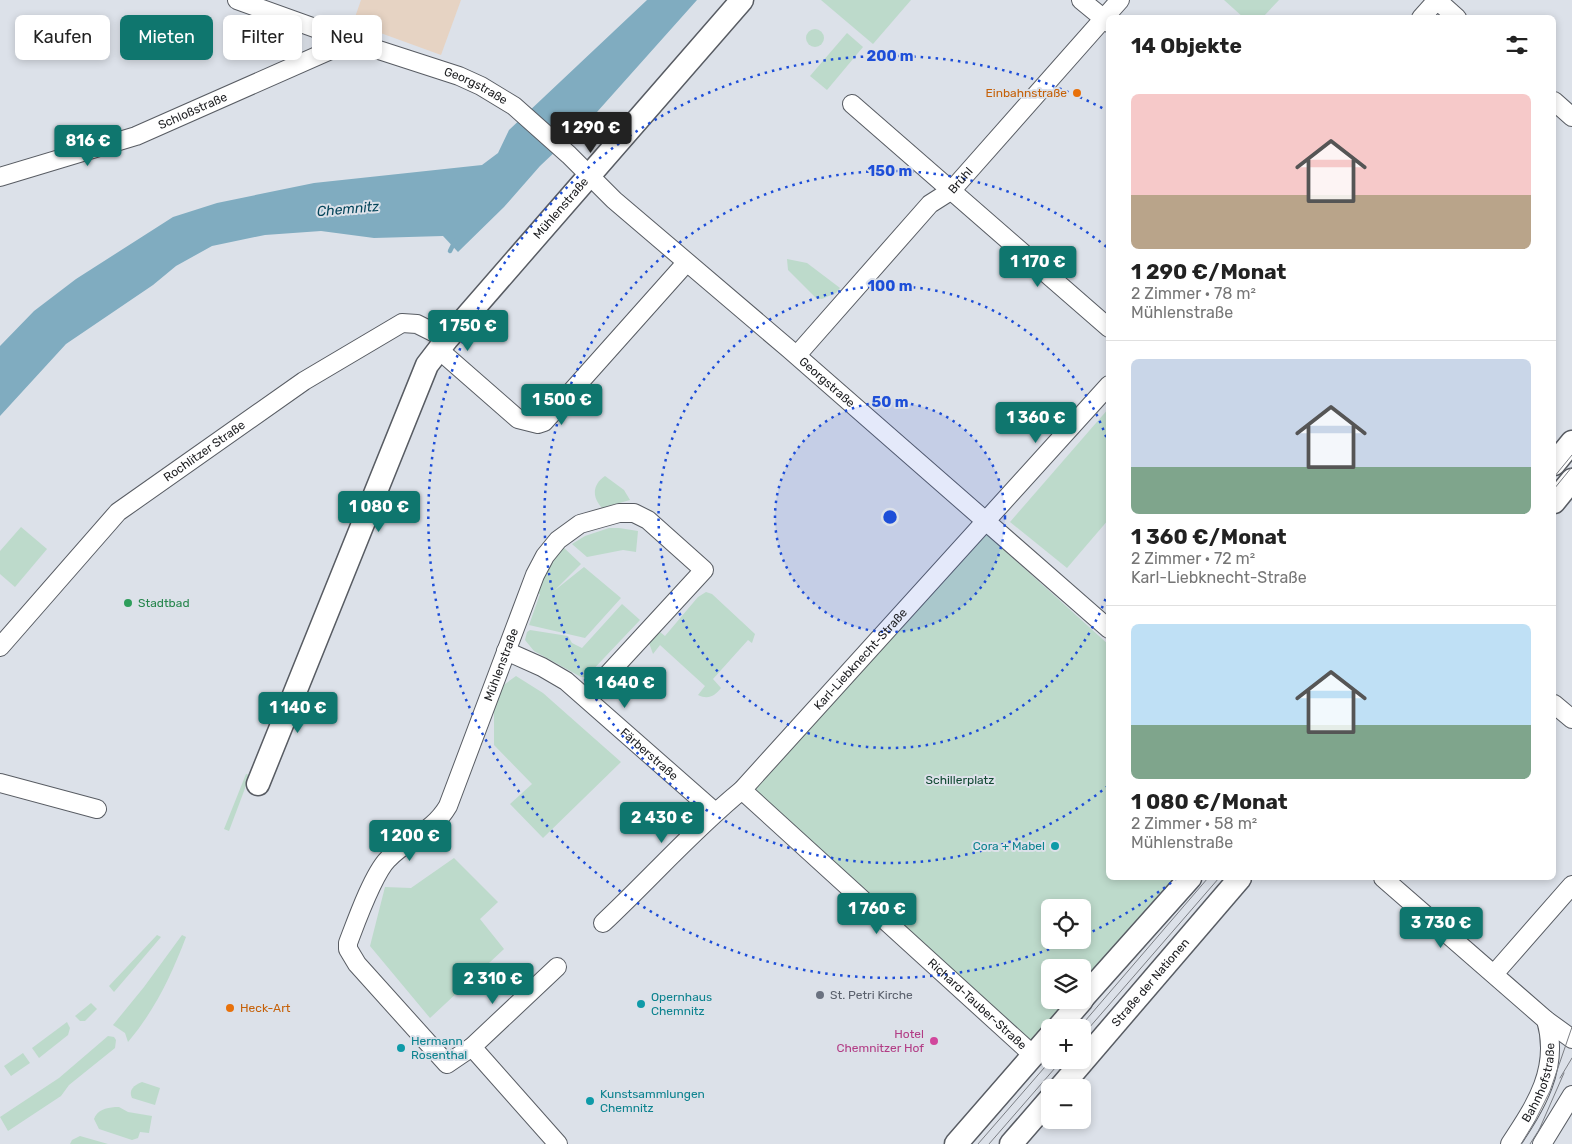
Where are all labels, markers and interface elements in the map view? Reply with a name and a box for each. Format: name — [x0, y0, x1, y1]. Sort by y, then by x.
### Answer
chip: Kaufen — [15, 15, 110, 60]
chip: Mieten — [120, 15, 213, 60]
chip: Filter — [223, 15, 302, 60]
chip: Neu — [312, 15, 382, 60]
icon: filters — [1503, 31, 1531, 59]
text: 14 Objekte — [1131, 33, 1242, 58]
text: 200 m — [866, 47, 914, 65]
street label: Georgstraße — [442, 65, 510, 108]
place label: Einbahnstraße — [986, 86, 1067, 100]
marker: Einbahnstraße — [1071, 87, 1083, 99]
street label: Schloßstraße — [156, 89, 230, 132]
pin: 1 290 € — [545, 112, 637, 154]
text: 1 290 € — [562, 118, 620, 137]
pin: 816 € — [53, 124, 123, 167]
icon: home — [1286, 126, 1376, 216]
text: 816 € — [65, 131, 111, 150]
text: 150 m — [868, 162, 912, 180]
street label: Brühl — [945, 165, 976, 196]
street label: Mühlenstraße — [530, 174, 591, 242]
water label: Chemnitz — [316, 198, 380, 220]
pin: 1 170 € — [992, 246, 1084, 288]
text: 1 170 € — [1010, 252, 1066, 271]
text: 1 290 €/Monat — [1131, 259, 1286, 284]
text: 100 m — [868, 277, 912, 295]
text: 2 Zimmer · 78 m² — [1131, 284, 1256, 303]
text: Mühlenstraße — [1131, 303, 1233, 322]
pin: 1 750 € — [422, 310, 514, 352]
text: 1 750 € — [439, 316, 497, 335]
street label: Georgstraße — [796, 354, 858, 410]
pin: 1 500 € — [516, 384, 608, 426]
text: 1 500 € — [532, 390, 592, 409]
icon: home — [1286, 392, 1376, 482]
text: 50 m — [872, 393, 908, 411]
pin: 1 360 € — [990, 402, 1082, 444]
text: 1 360 € — [1006, 408, 1066, 427]
street label: Rochlitzer Straße — [161, 418, 248, 485]
pin: 1 080 € — [333, 490, 425, 533]
text: 1 080 € — [349, 497, 409, 516]
centre of rings — [881, 508, 899, 526]
text: 1 360 €/Monat — [1131, 524, 1287, 549]
text: 2 Zimmer · 72 m² — [1131, 549, 1255, 568]
text: Karl-Liebknecht-Straße — [1131, 568, 1307, 587]
place label: Stadtbad — [138, 596, 190, 610]
marker: Stadtbad — [122, 597, 134, 609]
street label: Karl-Liebknecht-Straße — [811, 605, 910, 713]
street label: Mühlenstraße — [481, 626, 521, 703]
icon: home — [1286, 657, 1376, 747]
pin: 1 640 € — [579, 666, 671, 709]
text: 1 640 € — [595, 673, 655, 692]
pin: 1 140 € — [252, 692, 344, 734]
text: 1 140 € — [269, 698, 327, 717]
street label: Färberstraße — [618, 725, 681, 783]
park label: Schillerplatz — [926, 773, 994, 787]
text: 1 080 €/Monat — [1131, 789, 1288, 814]
pin: 2 430 € — [616, 802, 708, 844]
text: 2 430 € — [631, 808, 693, 827]
text: 2 Zimmer · 58 m² — [1131, 814, 1257, 833]
pin: 1 200 € — [364, 820, 456, 862]
text: 1 200 € — [380, 826, 440, 845]
text: Mühlenstraße — [1131, 833, 1233, 852]
place label: Cora + Mabel — [973, 839, 1045, 853]
marker: Cora + Mabel — [1049, 840, 1061, 852]
pin: 1 760 € — [831, 892, 923, 935]
text: 1 760 € — [848, 899, 906, 918]
map controls — [1041, 899, 1091, 1129]
button: locate — [1041, 899, 1091, 949]
pin: 3 730 € — [1395, 906, 1487, 949]
text: 3 730 € — [1411, 913, 1471, 932]
street label: Straße der Nationen — [1109, 935, 1192, 1029]
street label: Richard-Tauber-Straße — [925, 956, 1029, 1053]
button: layers — [1041, 959, 1091, 1009]
pin: 2 310 € — [447, 962, 539, 1005]
text: 2 310 € — [464, 969, 522, 988]
place label: St. Petri Kirche — [830, 988, 913, 1002]
marker: St. Petri Kirche — [814, 989, 826, 1001]
place label: Opernhaus Chemnitz — [651, 990, 712, 1018]
marker: Opernhaus Chemnitz — [635, 998, 647, 1010]
place label: Heck-Art — [240, 1001, 291, 1015]
marker: Heck-Art — [224, 1002, 236, 1014]
button: + — [1041, 1019, 1091, 1069]
place label: Hotel Chemnitzer Hof — [836, 1027, 924, 1055]
place label: Hermann Rosenthal — [411, 1034, 467, 1062]
marker: Hotel Chemnitzer Hof — [928, 1035, 940, 1047]
marker: Hermann Rosenthal — [395, 1042, 407, 1054]
street label: Bahnhofstraße — [1519, 1042, 1557, 1125]
button: − — [1041, 1079, 1091, 1129]
place label: Kunstsammlungen Chemnitz — [600, 1087, 705, 1115]
marker: Kunstsammlungen Chemnitz — [584, 1095, 596, 1107]

